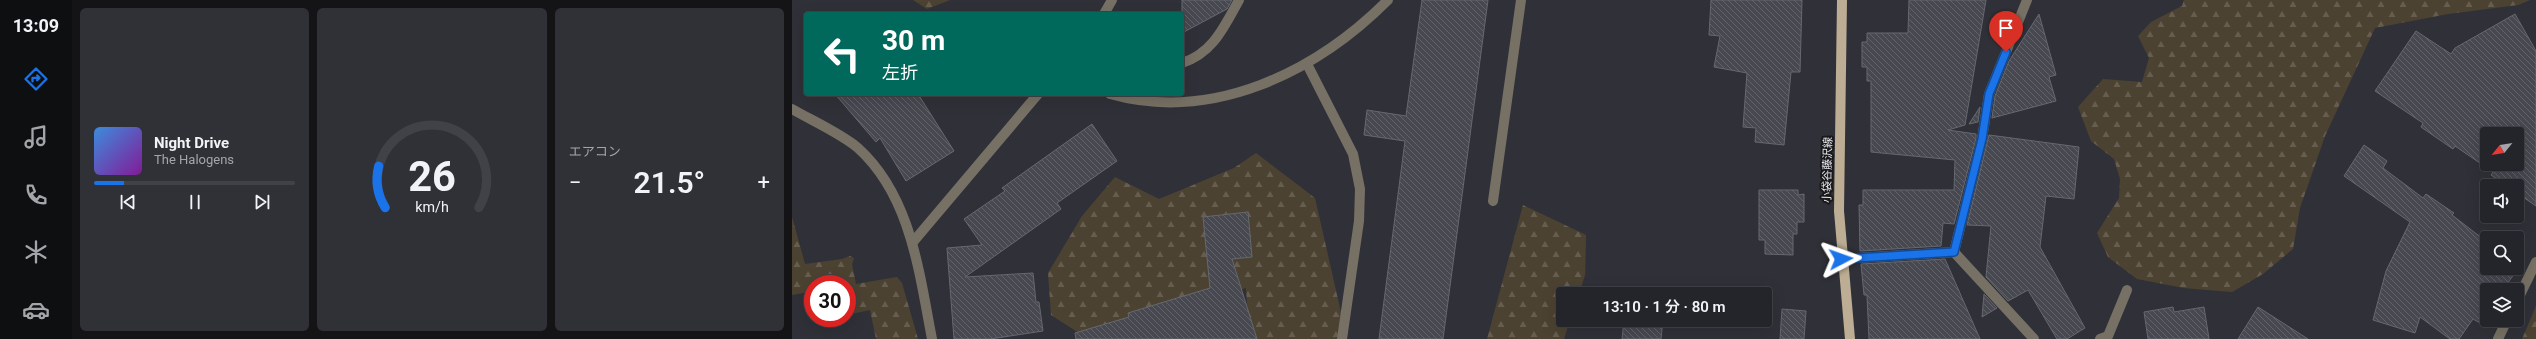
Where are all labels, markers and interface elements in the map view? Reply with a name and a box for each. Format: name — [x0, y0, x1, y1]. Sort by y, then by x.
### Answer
pin — [1989, 11, 2023, 52]
text: 13:09 — [13, 15, 59, 36]
icon: arrive — [1995, 17, 2017, 39]
text: 30 m — [882, 24, 945, 57]
icon: left — [816, 28, 868, 80]
text: 左折 — [882, 62, 918, 83]
icon: directions — [22, 65, 50, 93]
icon: music — [22, 123, 50, 151]
north arrow — [2480, 127, 2524, 171]
map controls — [2480, 127, 2524, 327]
text: Night Drive — [154, 134, 229, 152]
street label: 小袋谷藤沢線 — [1820, 137, 1835, 203]
text: エアコン — [569, 144, 621, 159]
text: 26 — [408, 151, 456, 200]
text: The Halogens — [154, 152, 234, 167]
text: 21.5° — [634, 165, 705, 200]
text: − — [569, 170, 581, 195]
text: + — [758, 170, 770, 195]
button: sound — [2480, 179, 2524, 223]
icon: phone — [22, 181, 50, 209]
icon: previous — [117, 191, 139, 213]
icon: pause — [184, 191, 206, 213]
icon: next — [251, 191, 273, 213]
text: km/h — [415, 198, 449, 214]
button: search — [2480, 231, 2524, 275]
icon: climate — [22, 238, 50, 266]
position arrow — [1820, 238, 1862, 280]
speed limit sign: 30 — [804, 275, 856, 327]
button: layers — [2480, 283, 2524, 327]
icon: car — [22, 296, 50, 324]
text: 13:10 · 1 分 · 80 m — [1602, 298, 1726, 316]

